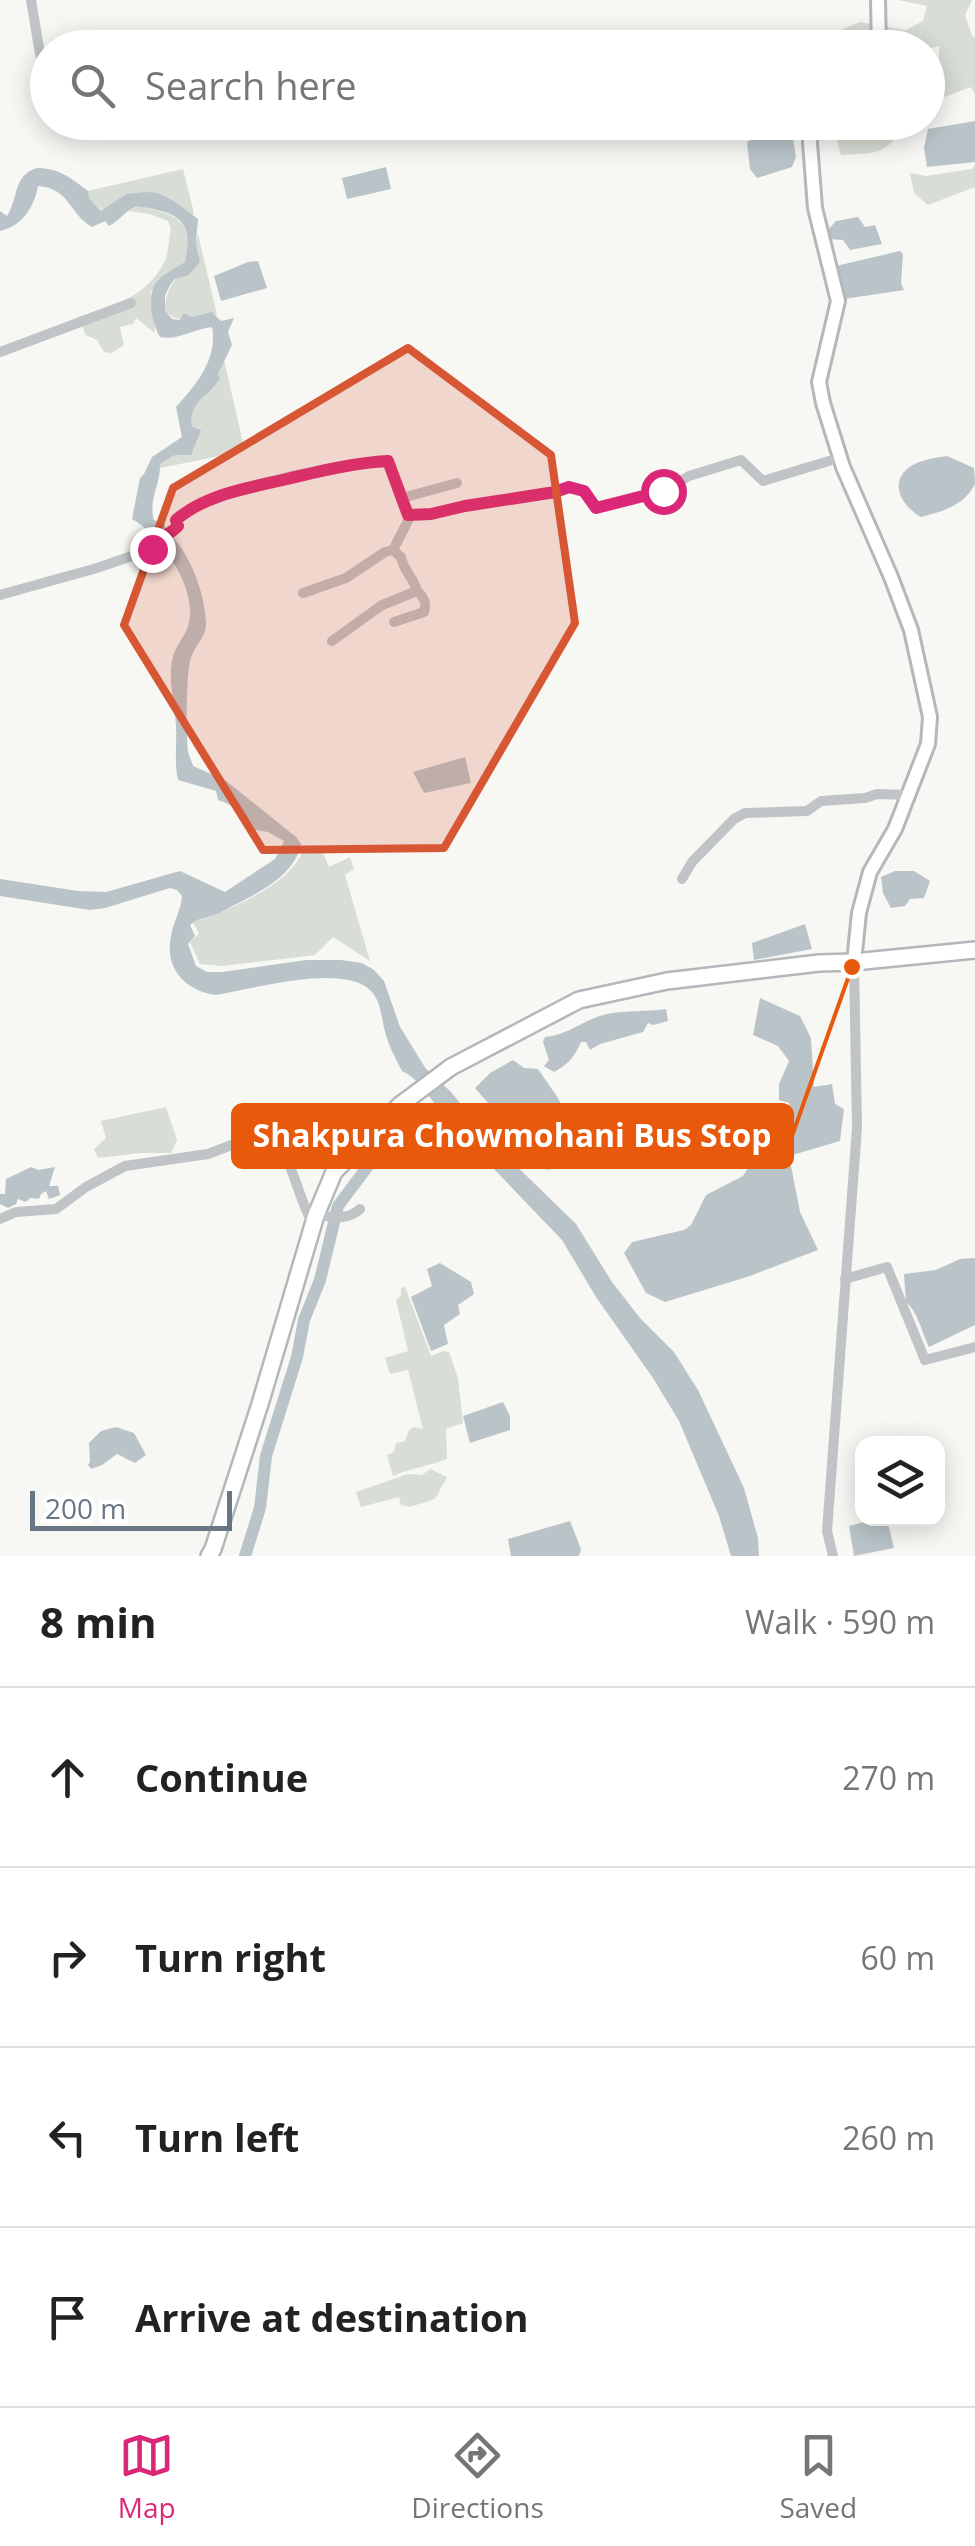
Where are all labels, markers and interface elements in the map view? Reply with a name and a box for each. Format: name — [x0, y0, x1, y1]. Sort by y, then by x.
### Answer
search box — [30, 30, 945, 140]
icon: search — [65, 58, 120, 113]
text: Search here — [145, 59, 357, 111]
route start — [641, 469, 687, 515]
route end — [130, 527, 176, 573]
callout: Shakpura Chowmohani Bus Stop — [233, 1105, 792, 1167]
text: Shakpura Chowmohani Bus Stop — [253, 1113, 771, 1156]
map controls — [855, 1436, 945, 1526]
button: layers — [855, 1436, 945, 1526]
scale bar — [30, 1486, 232, 1530]
text: 200 m — [45, 1489, 126, 1527]
text: 8 min — [40, 1593, 157, 1650]
text: Walk · 590 m — [745, 1600, 935, 1643]
icon: ahead — [40, 1750, 95, 1805]
text: Continue — [135, 1751, 308, 1803]
text: 270 m — [842, 1756, 935, 1799]
icon: right — [40, 1930, 95, 1985]
text: Turn right — [135, 1931, 326, 1983]
text: 60 m — [860, 1936, 935, 1979]
icon: left — [40, 2110, 95, 2165]
text: Turn left — [135, 2111, 299, 2163]
text: 260 m — [842, 2116, 935, 2159]
icon: arrive — [40, 2290, 95, 2345]
text: Arrive at destination — [135, 2291, 529, 2343]
tab: Map — [118, 2428, 176, 2526]
tab: Directions — [411, 2428, 544, 2526]
tab: Saved — [779, 2428, 857, 2526]

